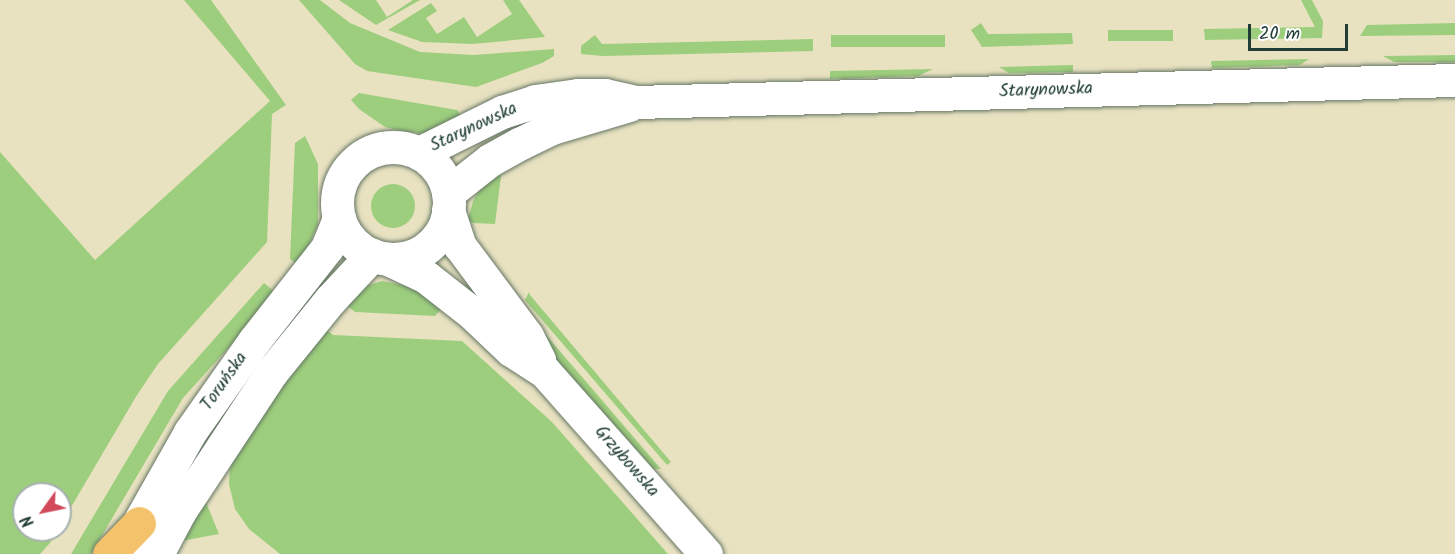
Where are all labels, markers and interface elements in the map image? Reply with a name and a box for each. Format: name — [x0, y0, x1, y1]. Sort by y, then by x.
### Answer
scale bar — [1251, 12, 1352, 50]
text: 20 m — [1259, 20, 1300, 49]
street label: Starynowska — [999, 79, 1093, 103]
street label: Starynowska — [427, 98, 521, 158]
street label: Toruńska — [197, 349, 253, 415]
street label: Grzybowska — [589, 422, 663, 502]
north arrow — [12, 482, 72, 542]
text: N — [15, 510, 41, 532]

